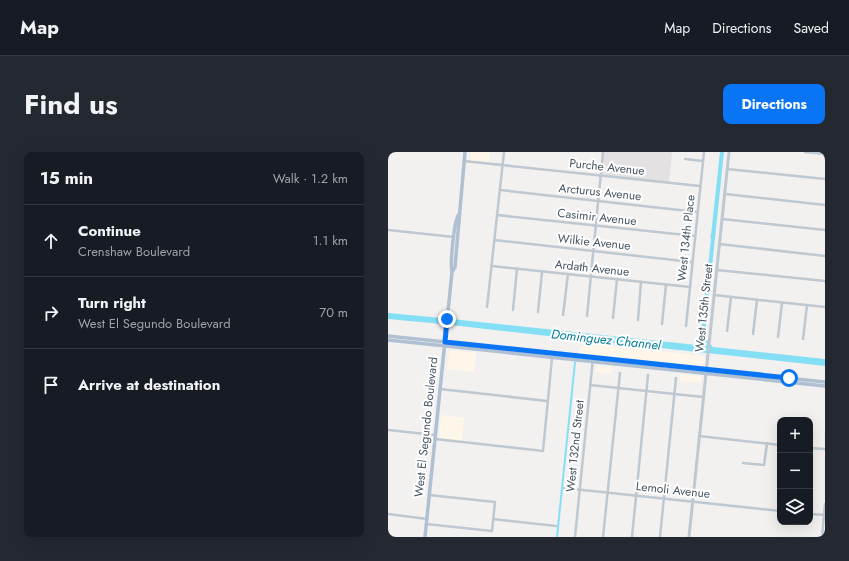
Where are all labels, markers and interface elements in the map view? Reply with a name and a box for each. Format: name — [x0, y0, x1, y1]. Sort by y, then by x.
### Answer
text: Map — [20, 14, 59, 41]
text: Map — [664, 18, 690, 38]
text: Directions — [712, 18, 772, 38]
text: Saved — [794, 18, 829, 38]
text: Find us — [24, 84, 118, 125]
button: Directions — [723, 84, 825, 124]
street label: Purche Avenue — [568, 154, 646, 180]
text: 15 min — [40, 166, 93, 190]
text: Walk · 1.2 km — [273, 169, 348, 188]
street label: Arcturus Avenue — [558, 179, 642, 205]
street label: West 134th Place — [672, 194, 700, 282]
street label: Casimir Avenue — [557, 204, 637, 230]
text: Continue — [78, 220, 141, 242]
street label: Wilkie Avenue — [557, 229, 631, 255]
icon: ahead — [40, 230, 62, 252]
text: 1.1 km — [313, 231, 348, 250]
text: Crenshaw Boulevard — [78, 242, 190, 261]
street label: Ardath Avenue — [554, 255, 630, 281]
street label: West 135th Street — [690, 263, 718, 353]
text: Turn right — [78, 292, 146, 314]
icon: right — [40, 302, 62, 324]
text: 70 m — [319, 303, 348, 322]
route end — [438, 310, 456, 328]
text: West El Segundo Boulevard — [78, 314, 231, 333]
water label: Dominguez Channel — [550, 324, 663, 355]
street label: West El Segundo Boulevard — [410, 356, 442, 498]
route start — [780, 369, 798, 387]
icon: arrive — [40, 374, 62, 396]
text: Arrive at destination — [78, 374, 220, 396]
street label: West 132nd Street — [561, 399, 589, 493]
map controls — [777, 417, 813, 525]
button: + — [777, 417, 813, 453]
button: − — [777, 453, 813, 489]
street label: Lemoli Avenue — [635, 477, 711, 503]
button: layers — [777, 489, 813, 525]

